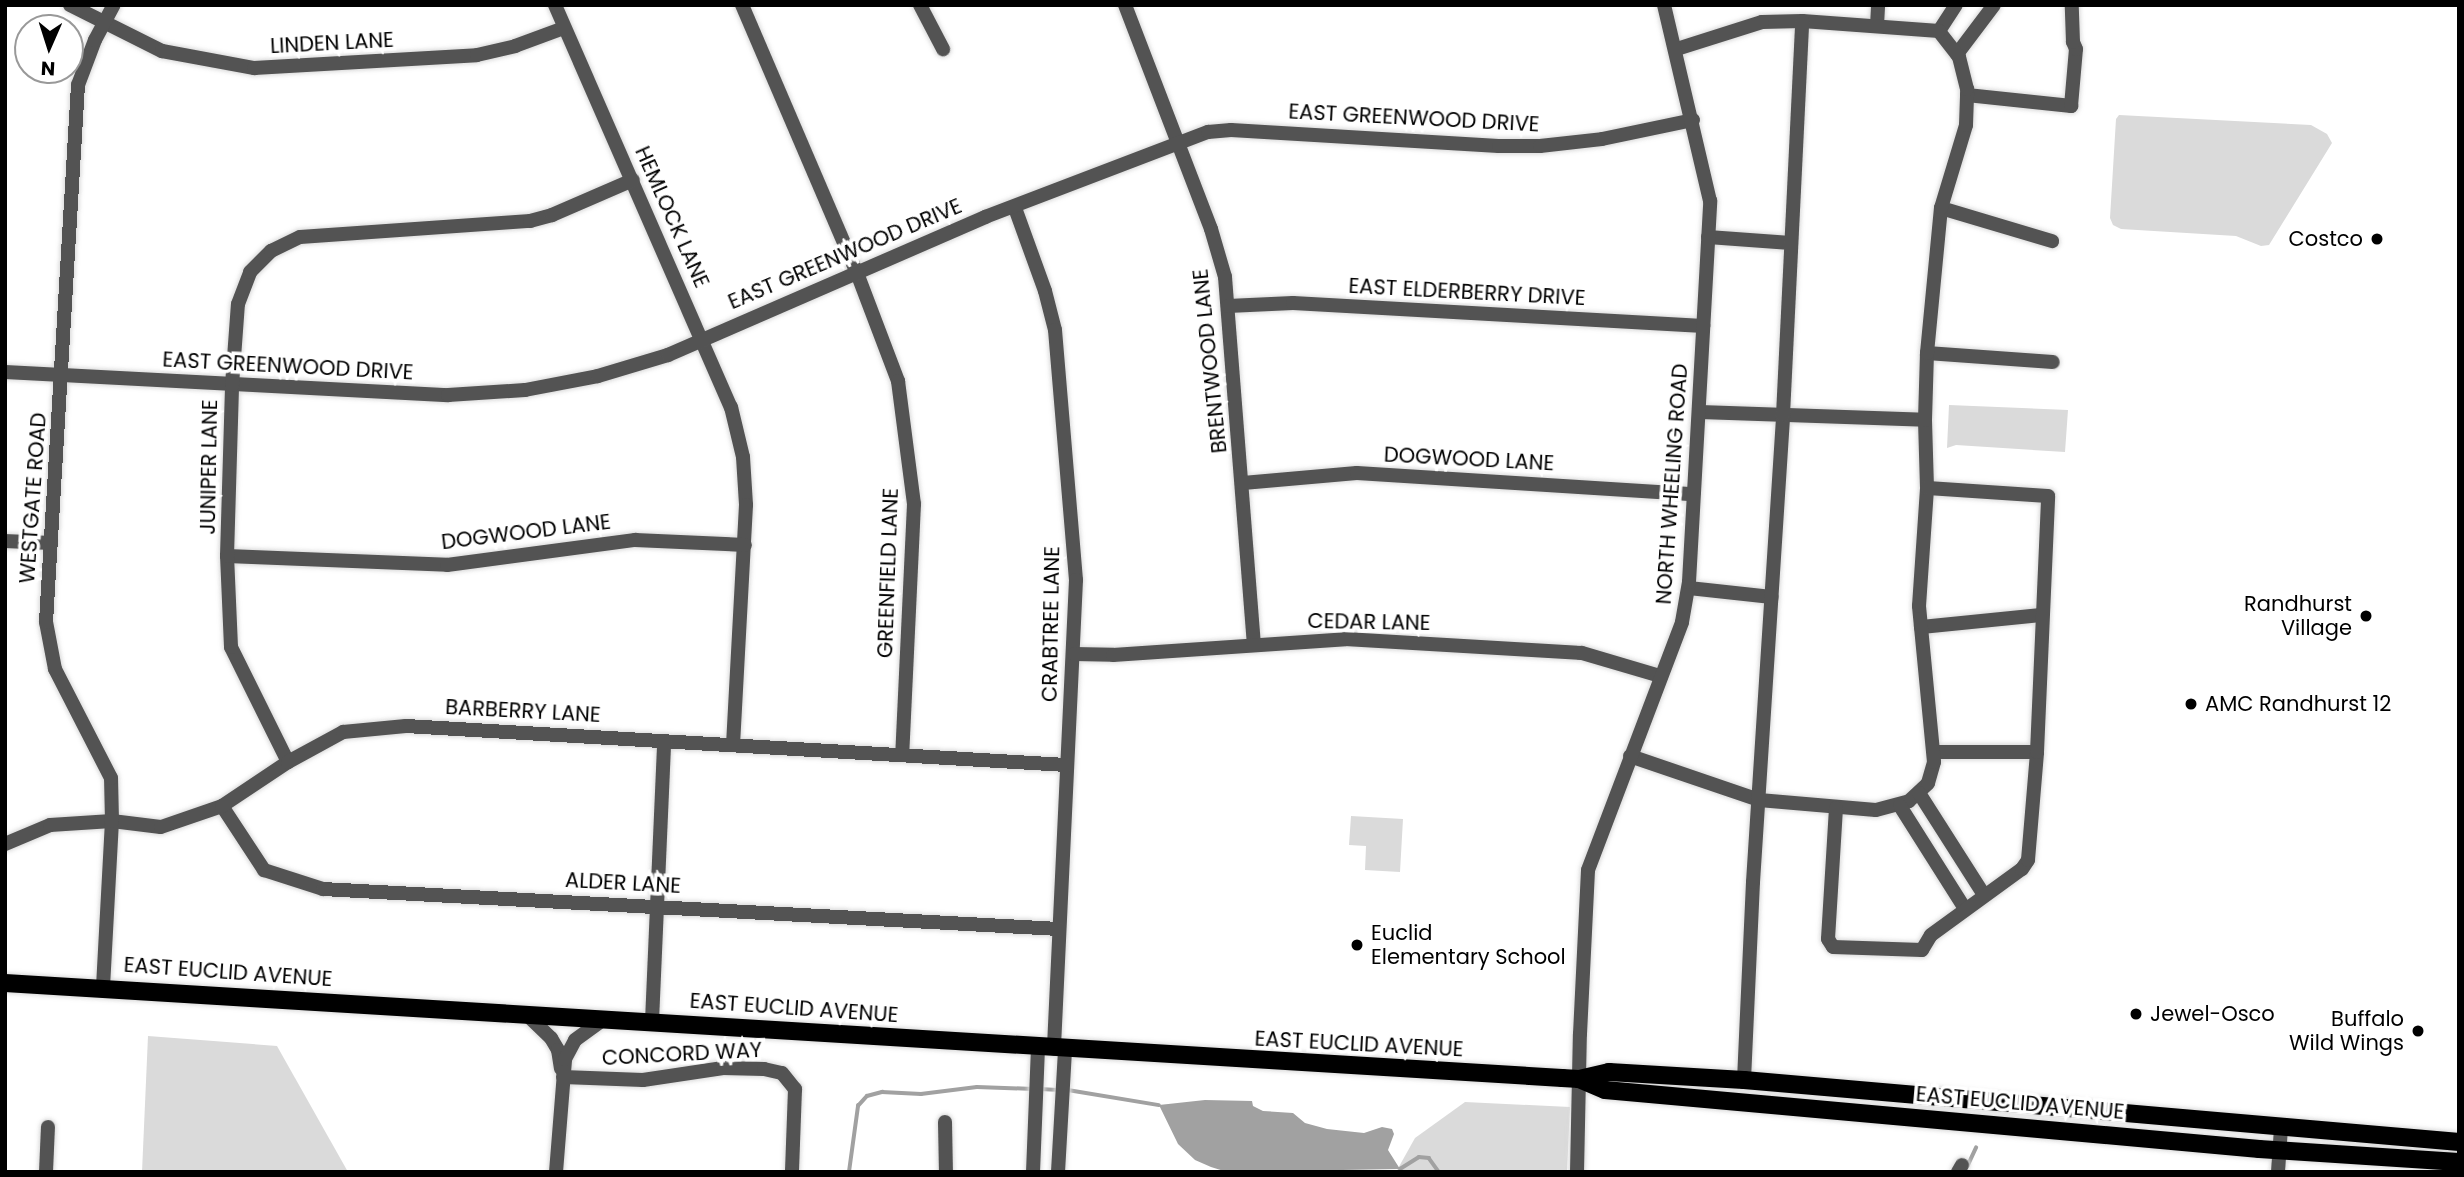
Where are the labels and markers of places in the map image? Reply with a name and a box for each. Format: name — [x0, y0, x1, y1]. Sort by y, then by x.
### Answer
place label: Costco — [2289, 226, 2363, 252]
marker: Costco — [2369, 231, 2385, 247]
place label: Randhurst Village — [2244, 591, 2352, 641]
marker: Randhurst Village — [2358, 608, 2374, 624]
place label: AMC Randhurst 12 — [2205, 691, 2391, 717]
marker: AMC Randhurst 12 — [2183, 696, 2199, 712]
place label: Euclid Elementary School — [1371, 920, 1566, 970]
marker: Euclid Elementary School — [1349, 937, 1365, 953]
place label: Jewel-Osco — [2150, 1001, 2275, 1027]
marker: Jewel-Osco — [2128, 1006, 2144, 1022]
place label: Buffalo Wild Wings — [2289, 1006, 2404, 1056]
marker: Buffalo Wild Wings — [2410, 1023, 2426, 1039]

